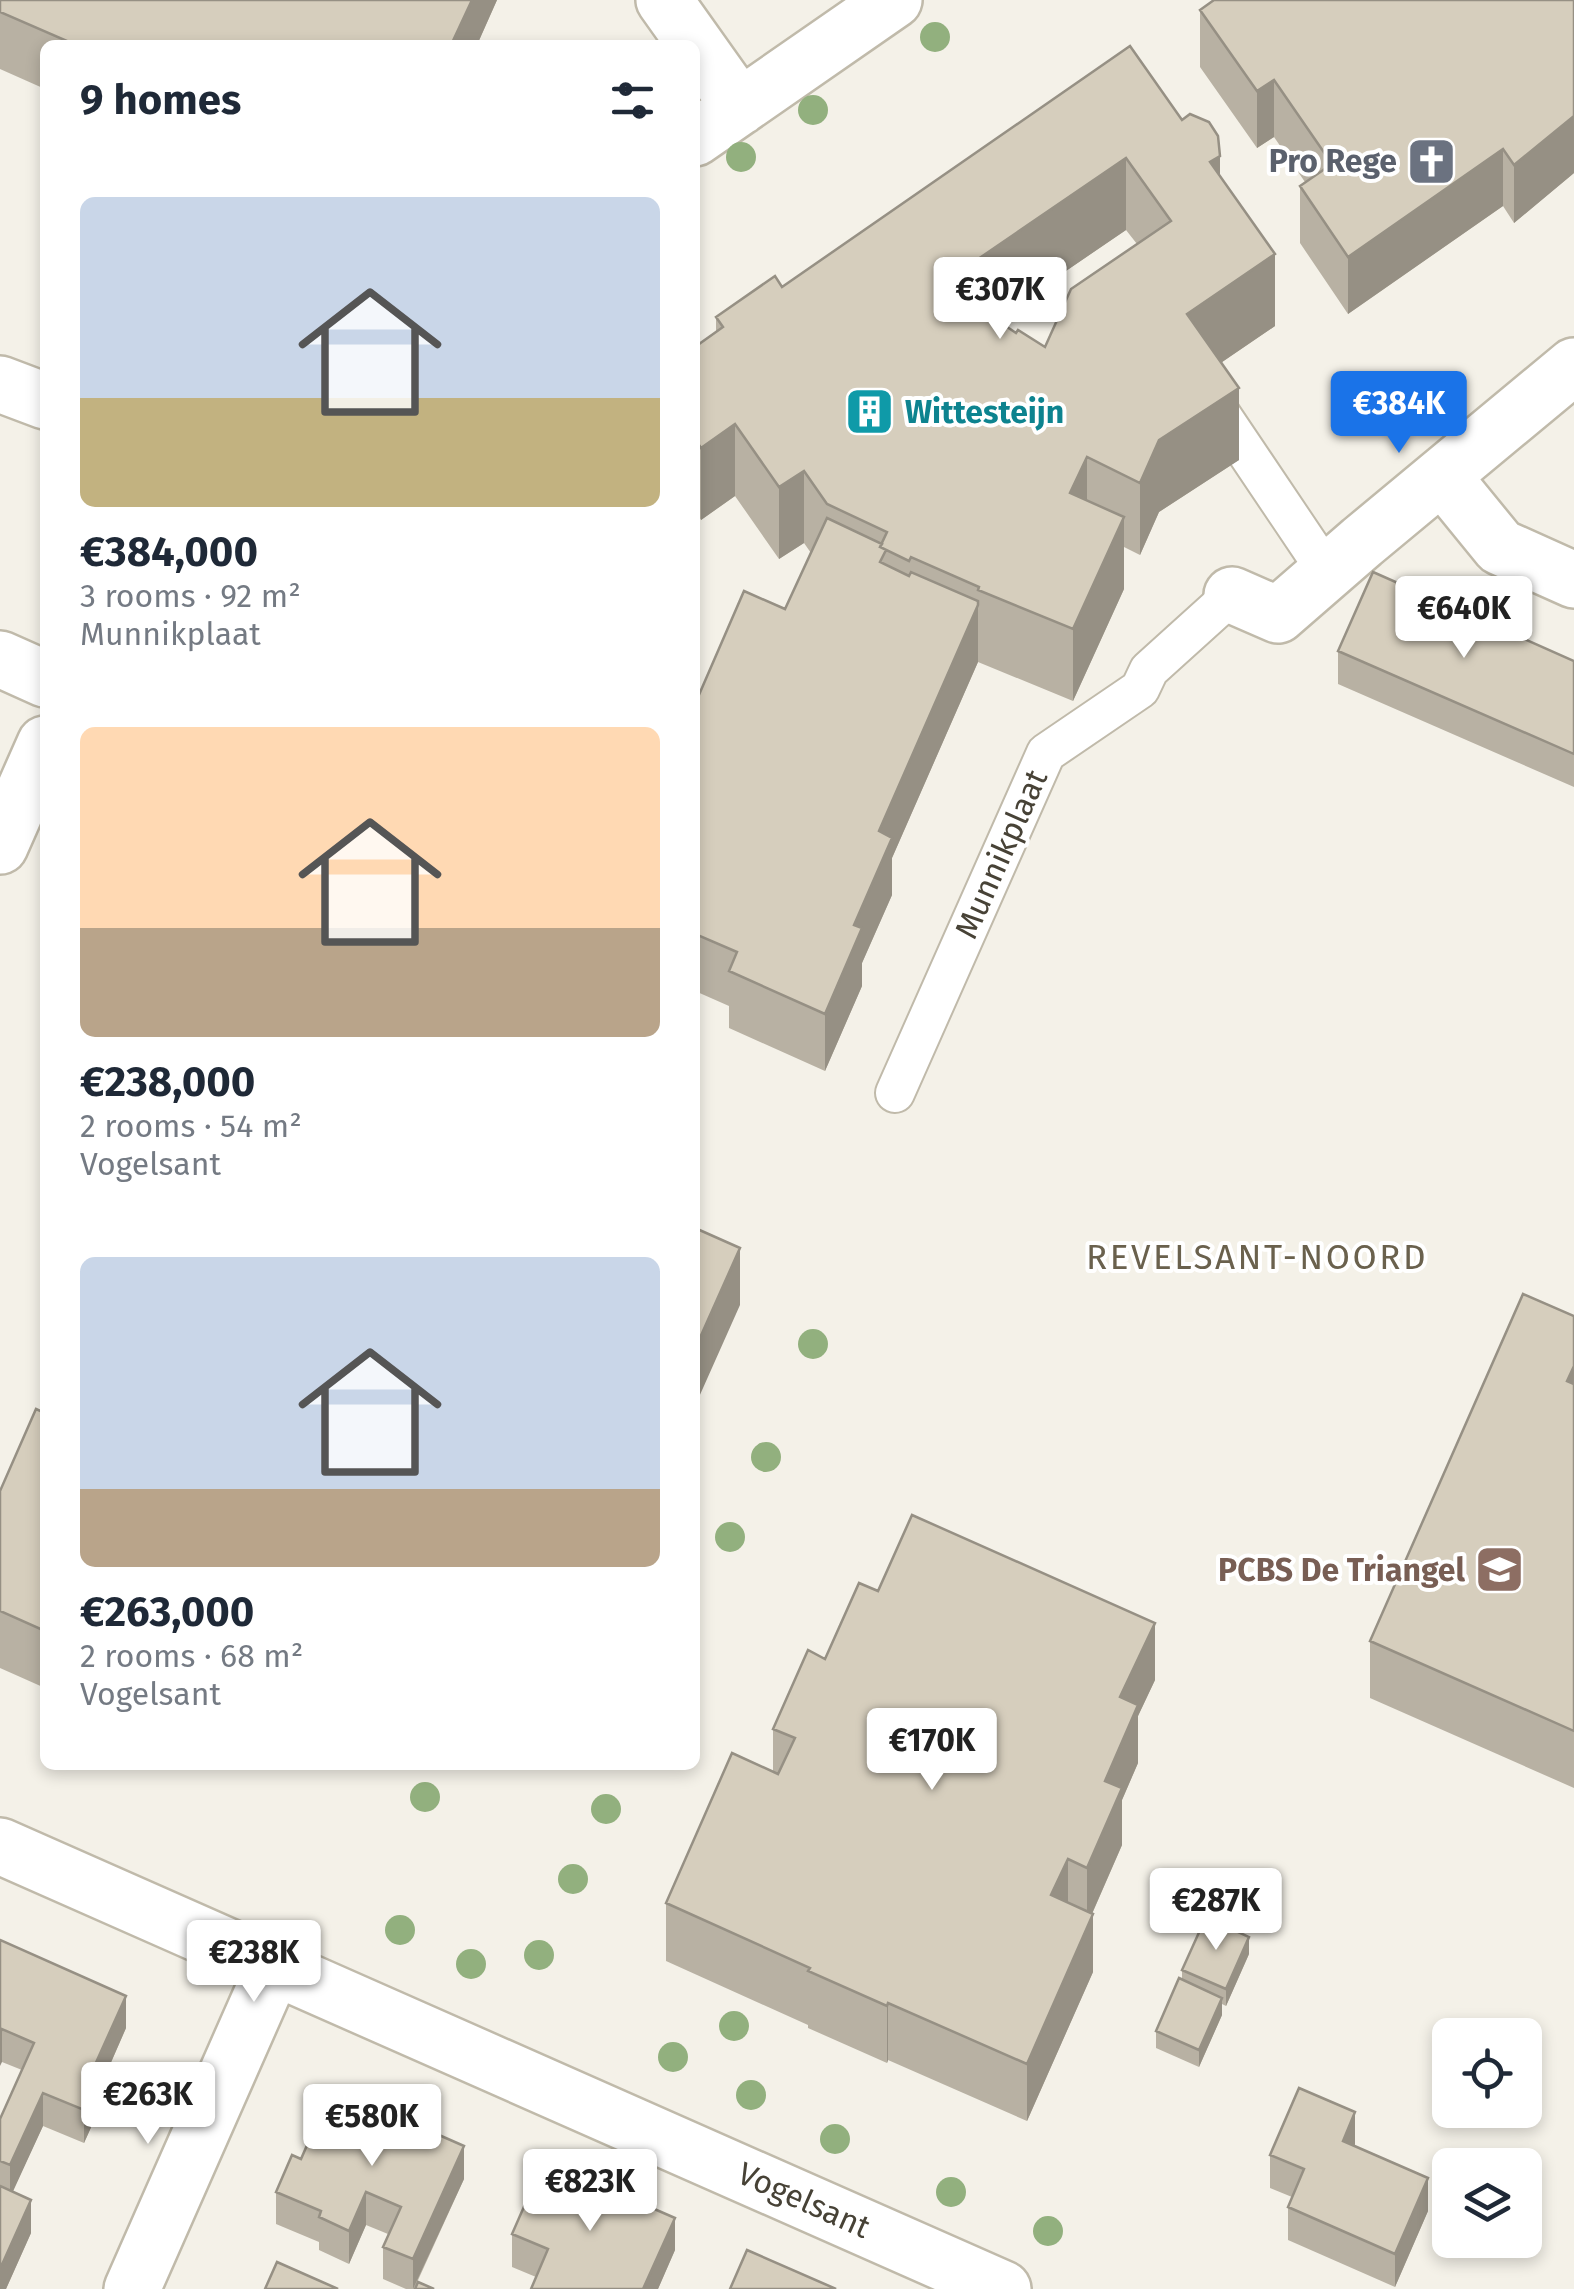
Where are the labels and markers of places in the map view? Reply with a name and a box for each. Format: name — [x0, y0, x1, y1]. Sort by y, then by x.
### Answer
church icon: Pro Rege — [1406, 135, 1458, 187]
place label: Pro Rege — [1269, 142, 1397, 180]
pin: €307K — [930, 257, 1070, 342]
pin: €384K — [1329, 371, 1469, 456]
building icon: Wittesteijn — [844, 386, 896, 438]
place label: Wittesteijn — [905, 393, 1064, 431]
pin: €640K — [1394, 576, 1534, 661]
school or university icon: PCBS De Triangel — [1474, 1544, 1526, 1596]
place label: PCBS De Triangel — [1218, 1551, 1465, 1589]
pin: €170K — [862, 1708, 1002, 1793]
pin: €287K — [1146, 1868, 1286, 1953]
pin: €238K — [184, 1920, 324, 2005]
pin: €263K — [78, 2062, 218, 2147]
pin: €580K — [302, 2084, 442, 2169]
pin: €823K — [520, 2149, 660, 2234]

